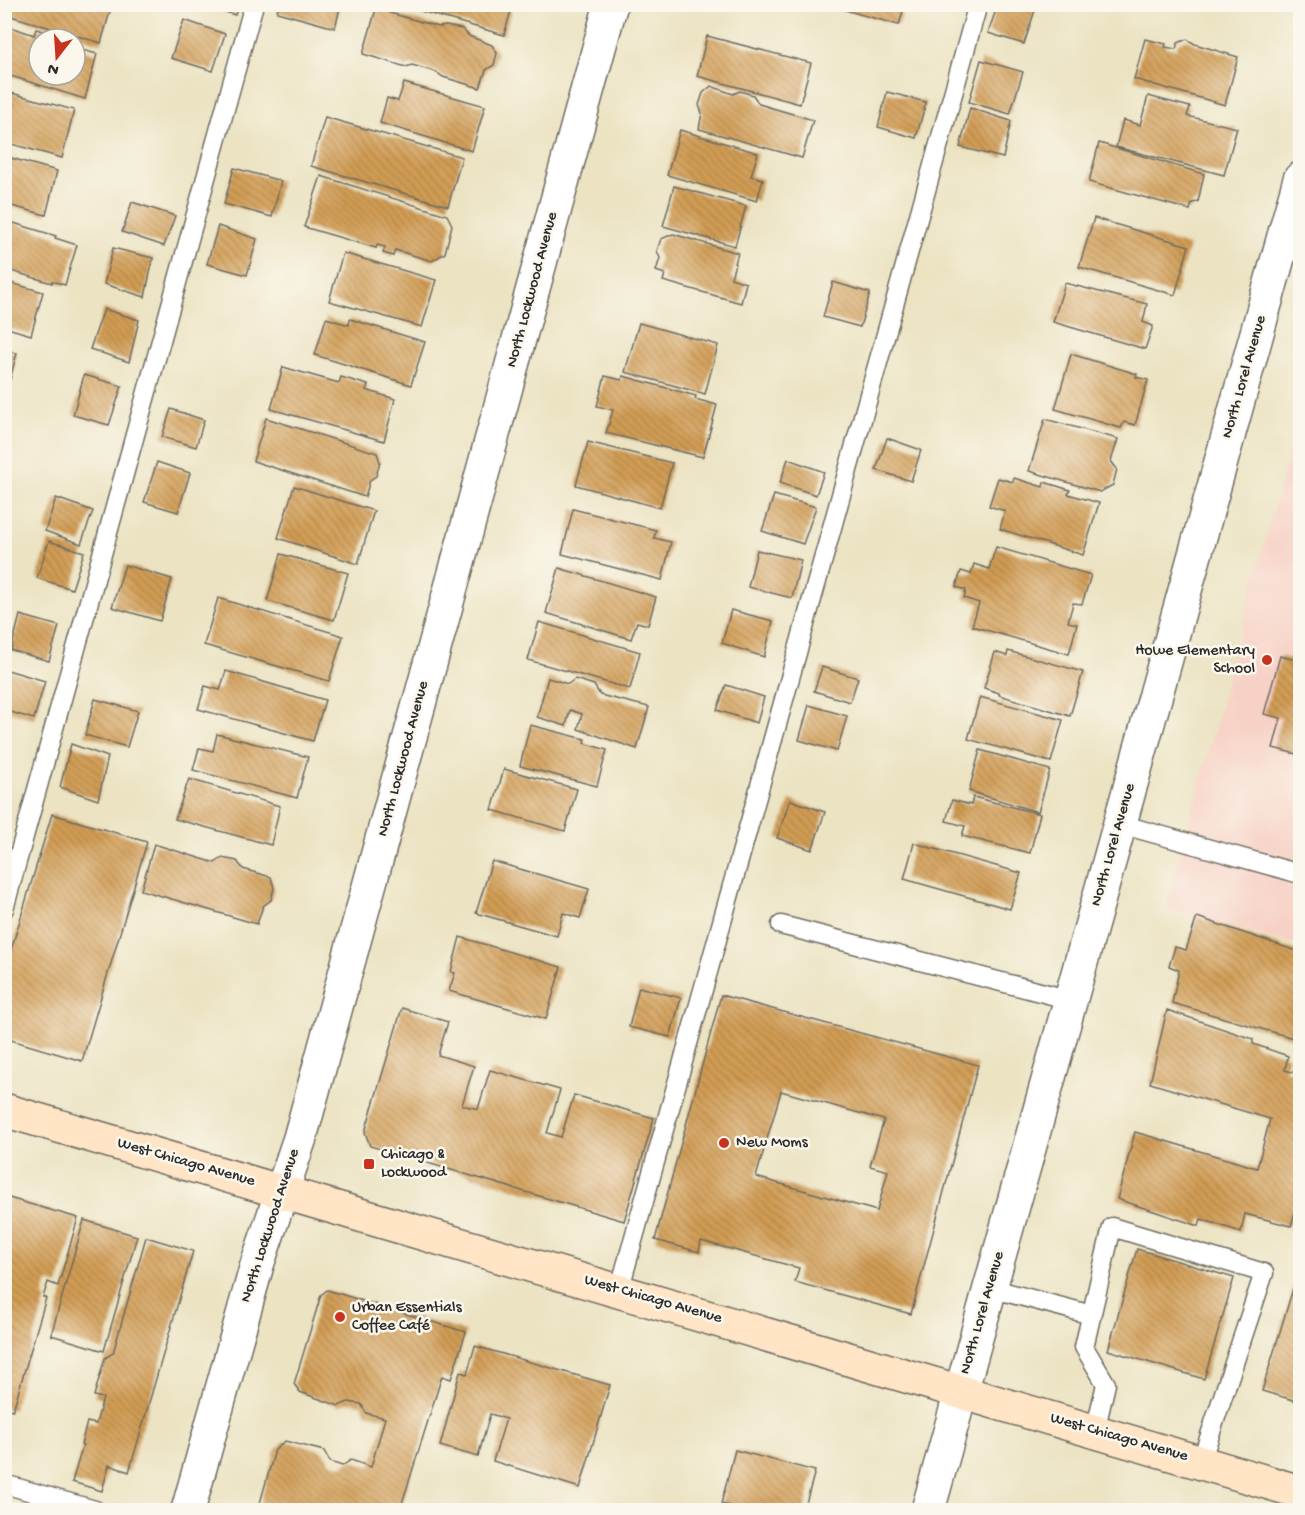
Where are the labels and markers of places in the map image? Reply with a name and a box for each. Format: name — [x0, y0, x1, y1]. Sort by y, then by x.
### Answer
place label: Howe Elementary School — [1135, 642, 1255, 679]
marker: Howe Elementary School — [1260, 653, 1274, 667]
place label: New Moms — [736, 1134, 809, 1153]
marker: New Moms — [717, 1136, 731, 1150]
place label: Chicago & Lockwood — [381, 1146, 448, 1183]
marker: Chicago & Lockwood — [362, 1157, 376, 1171]
place label: Urban Essentials Coffee Café — [352, 1299, 463, 1336]
marker: Urban Essentials Coffee Café — [333, 1310, 347, 1324]

